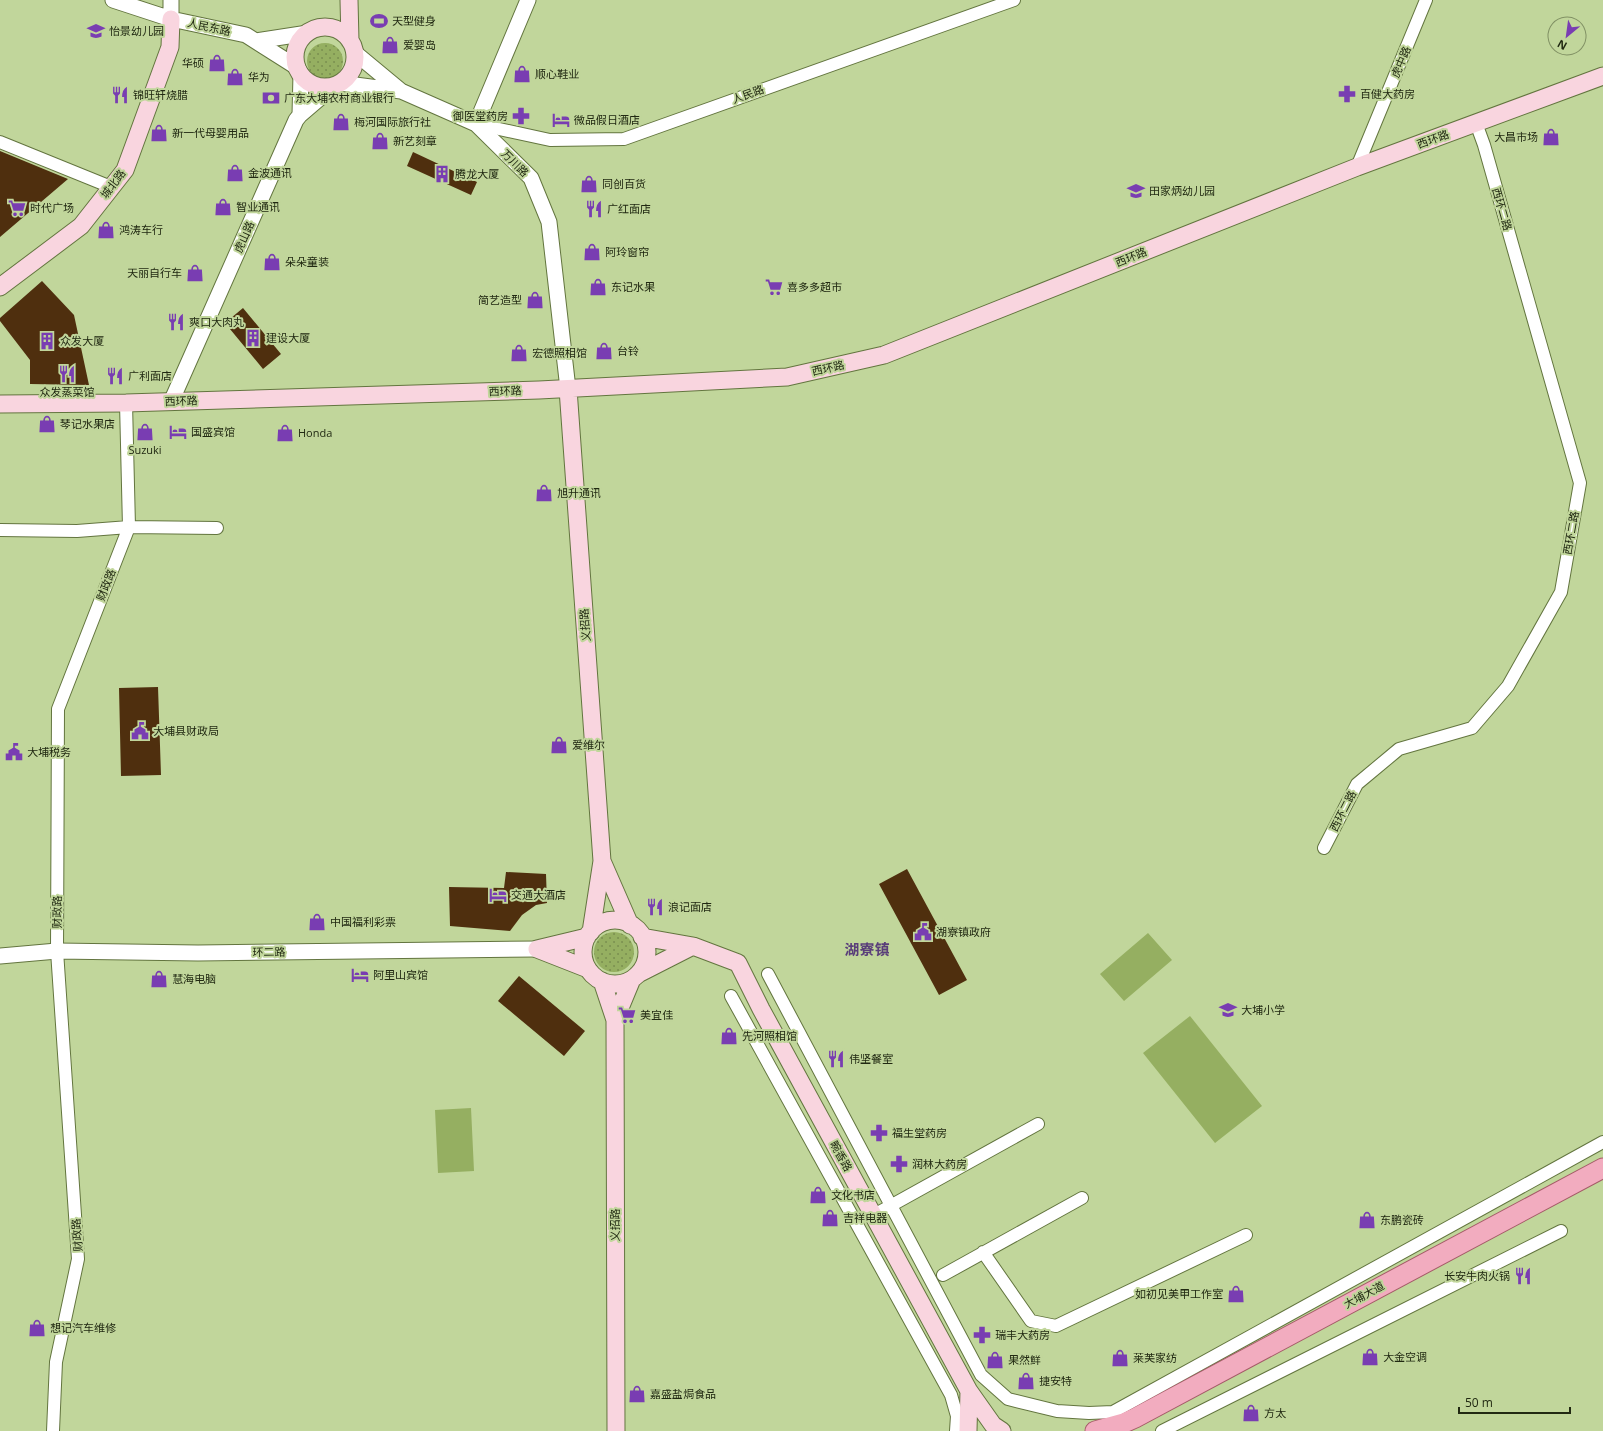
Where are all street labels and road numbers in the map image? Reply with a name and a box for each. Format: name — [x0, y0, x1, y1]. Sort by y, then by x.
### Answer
street label: 人民东路 — [186, 15, 232, 38]
street label: 虎中路 — [1387, 44, 1414, 80]
street label: 人民路 — [730, 81, 766, 106]
street label: 西环路 — [1415, 126, 1451, 151]
street label: 万川路 — [498, 146, 532, 180]
street label: 城北路 — [97, 166, 129, 201]
street label: 西环二路 — [1489, 186, 1516, 232]
street label: 虎山路 — [230, 219, 257, 255]
street label: 西环路 — [1113, 243, 1149, 270]
street label: 西环路 — [810, 356, 846, 379]
street label: 西环路 — [488, 382, 522, 399]
street label: 西环路 — [164, 392, 198, 409]
street label: 西环二路 — [1559, 510, 1582, 556]
street label: 财政路 — [93, 567, 118, 603]
street label: 义招路 — [576, 608, 593, 642]
street label: 西环二路 — [1326, 788, 1359, 834]
street label: 财政路 — [49, 896, 64, 929]
street label: 环二路 — [252, 944, 286, 959]
street label: 畹香路 — [827, 1138, 856, 1174]
street label: 义招路 — [607, 1209, 622, 1242]
street label: 财政路 — [68, 1218, 85, 1252]
street label: 大埔大道 — [1341, 1278, 1387, 1312]

